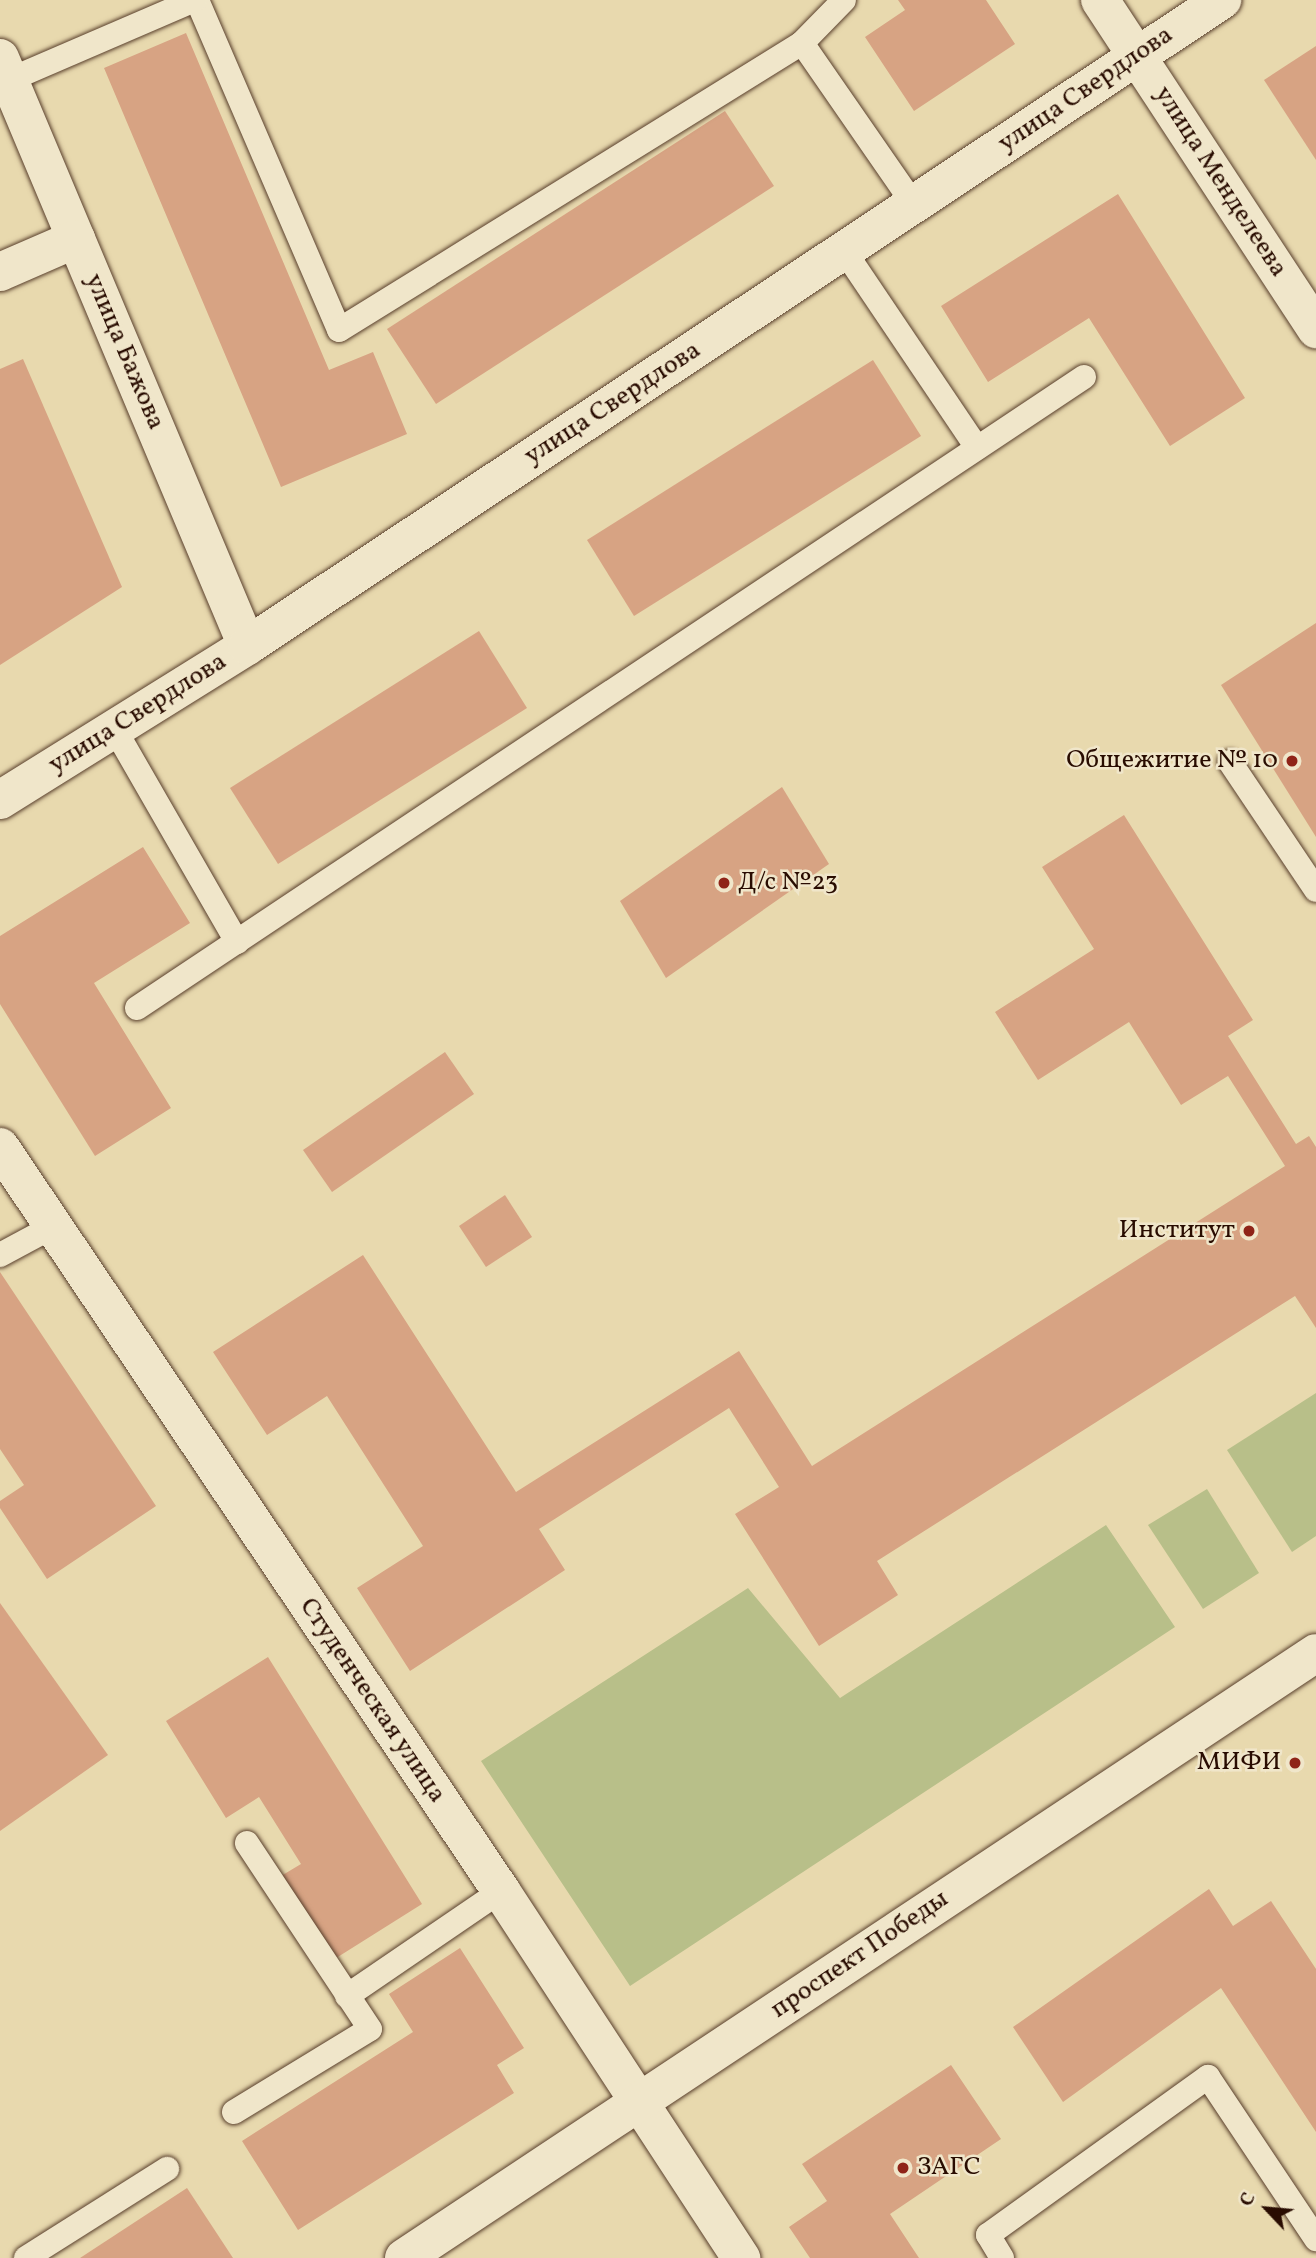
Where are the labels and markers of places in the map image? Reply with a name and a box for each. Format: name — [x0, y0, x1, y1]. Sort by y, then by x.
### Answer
place label: Общежитие № 10 — [1066, 745, 1278, 777]
marker: Общежитие № 10 — [1284, 753, 1300, 769]
place label: Д/с №23 — [738, 867, 838, 899]
marker: Д/с №23 — [716, 875, 732, 891]
place label: Институт — [1119, 1215, 1235, 1247]
marker: Институт — [1241, 1223, 1257, 1239]
place label: МИФИ — [1197, 1747, 1281, 1779]
marker: МИФИ — [1287, 1755, 1303, 1771]
place label: ЗАГС — [917, 2152, 981, 2184]
marker: ЗАГС — [895, 2160, 911, 2176]

